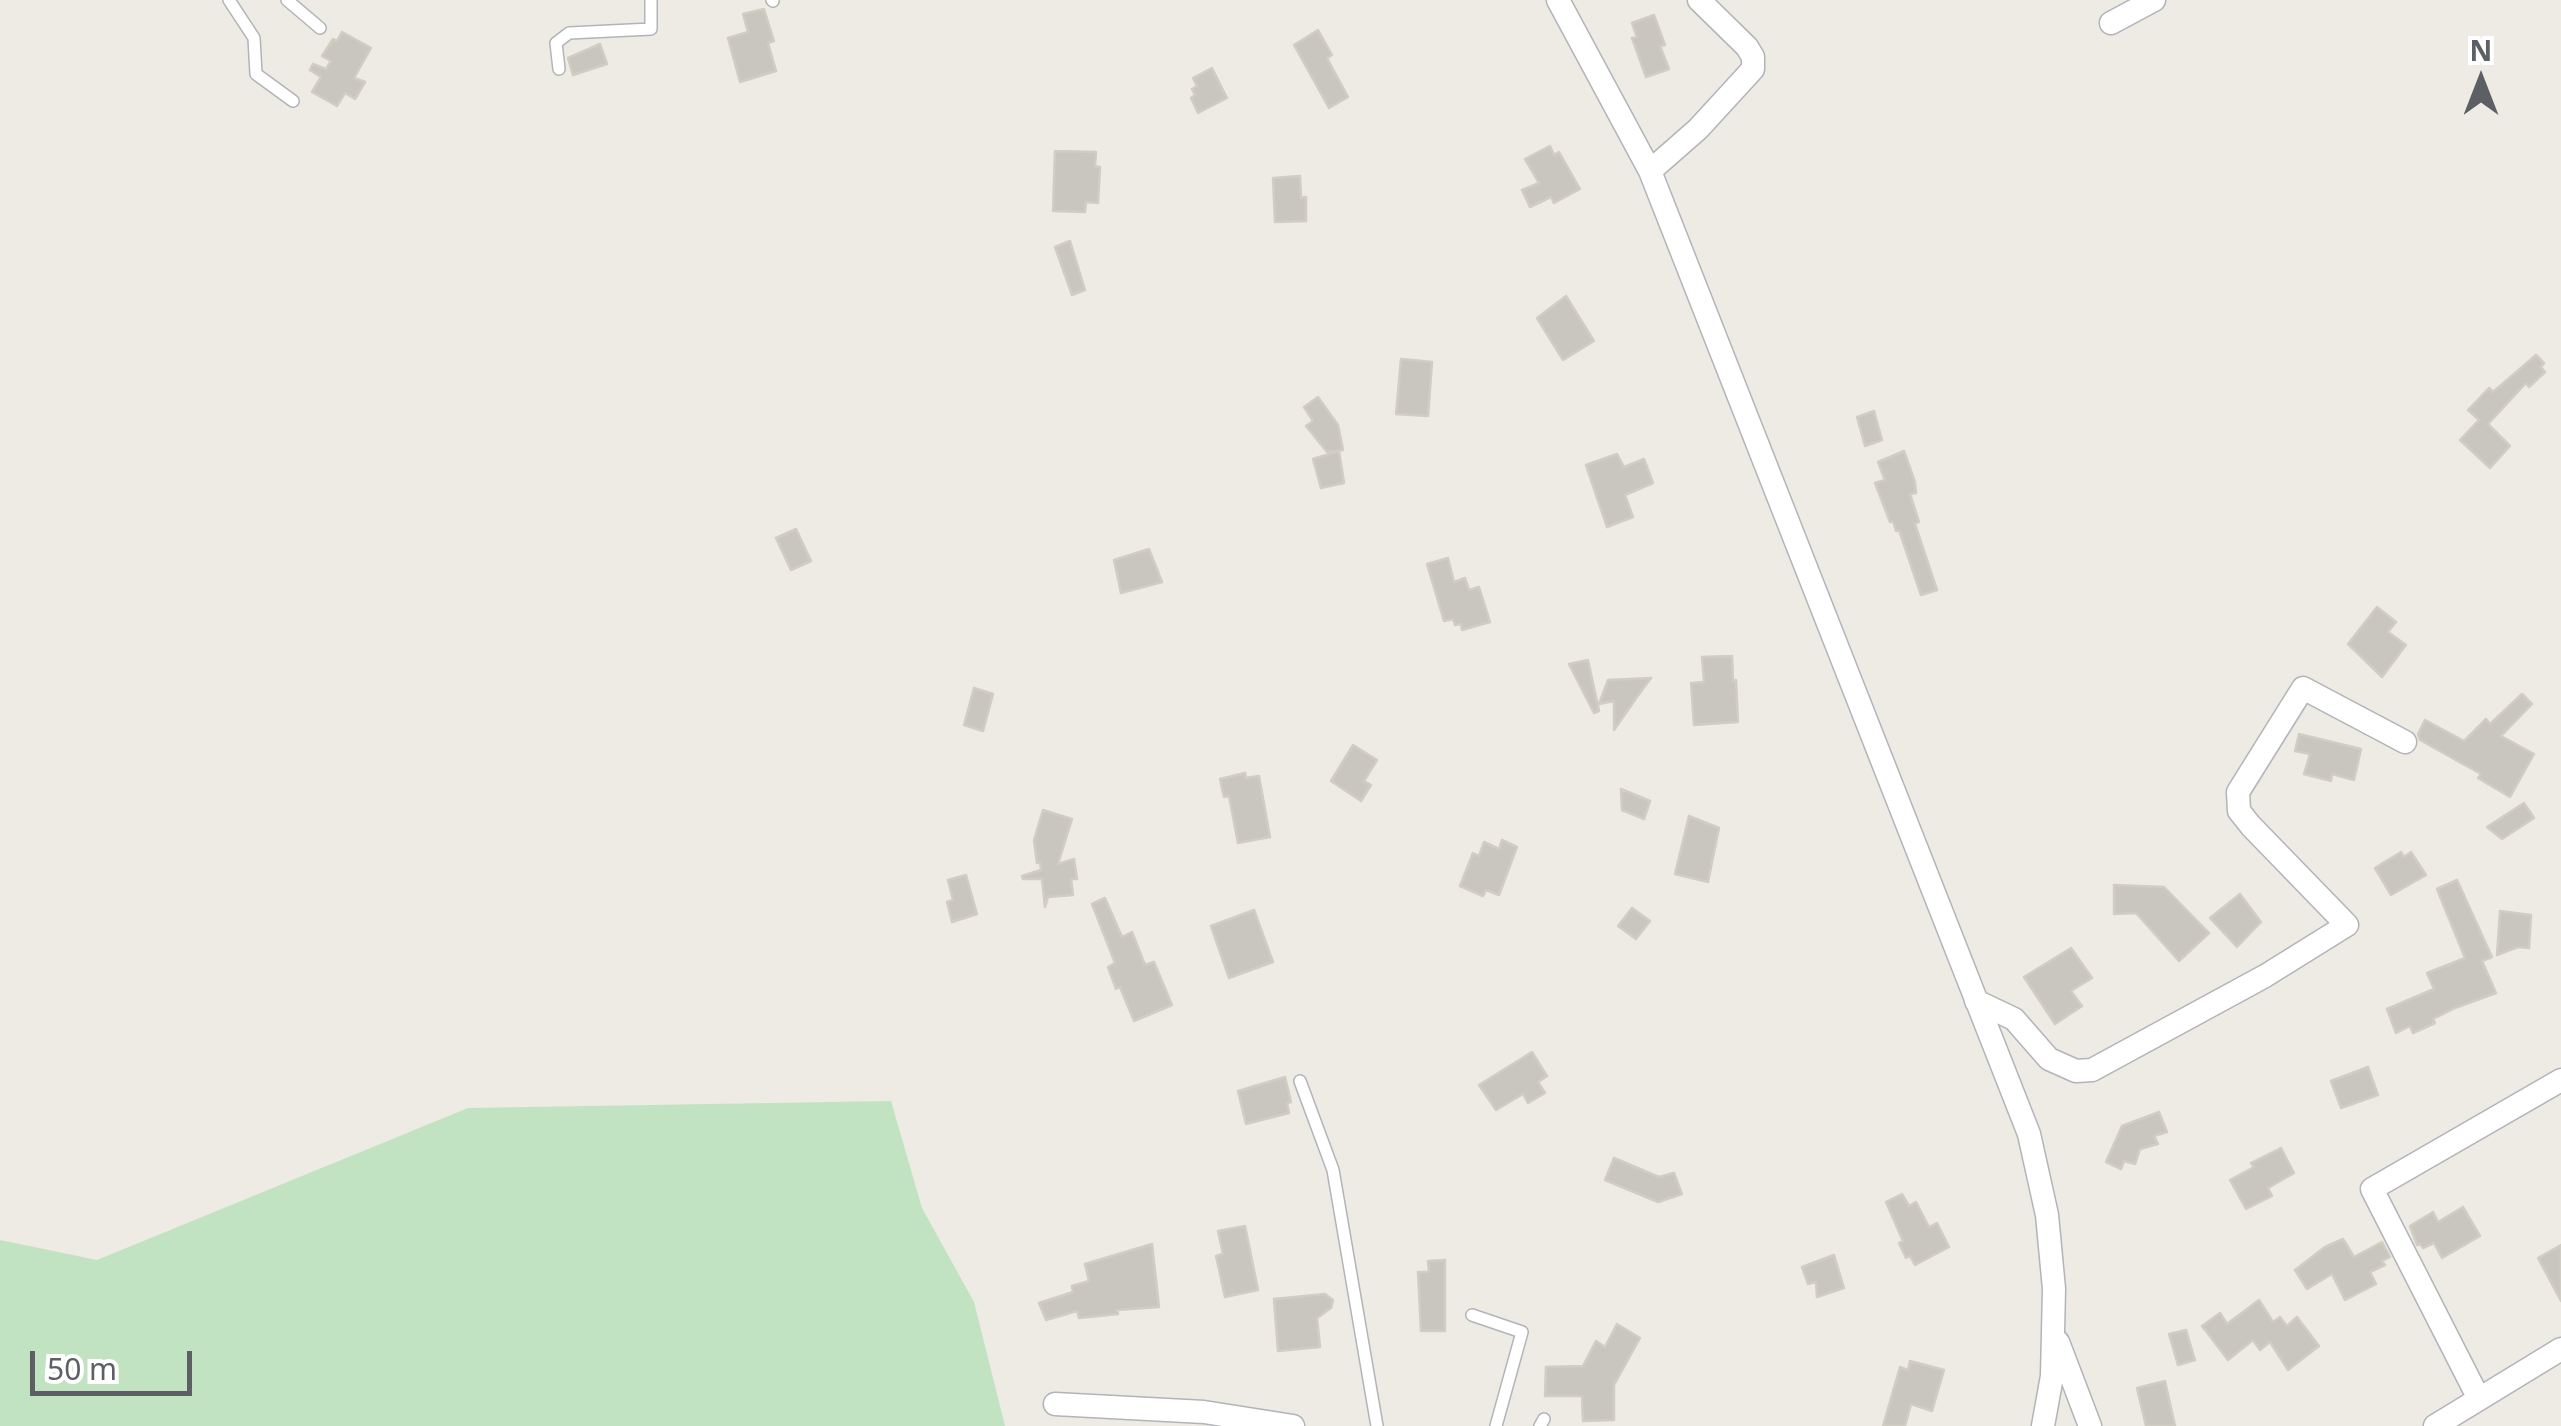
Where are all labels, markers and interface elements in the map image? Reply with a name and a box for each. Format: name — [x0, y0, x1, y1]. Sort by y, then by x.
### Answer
north arrow — [2431, 30, 2531, 130]
text: N — [2470, 31, 2492, 69]
scale bar — [35, 1331, 198, 1393]
text: 50 m — [47, 1348, 117, 1389]

